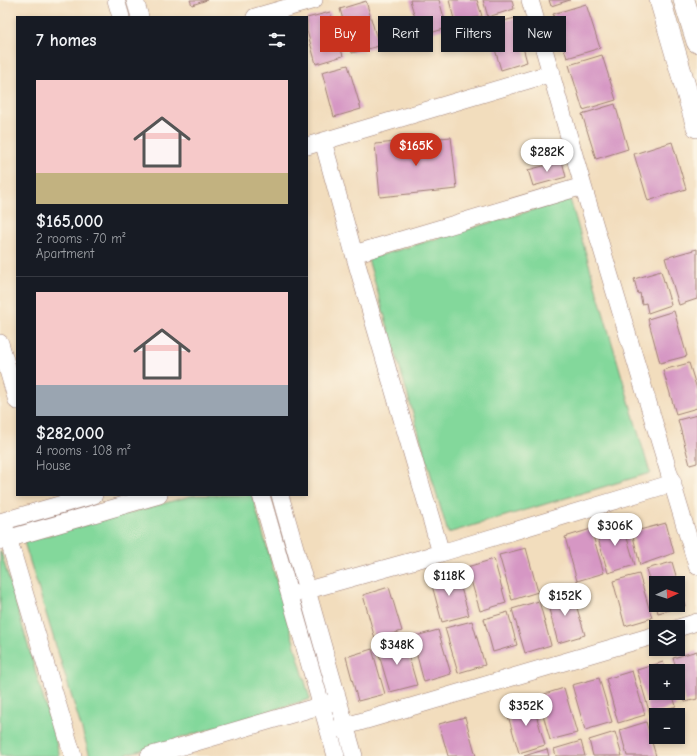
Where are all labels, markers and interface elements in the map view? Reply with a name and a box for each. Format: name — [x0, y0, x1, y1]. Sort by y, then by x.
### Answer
chip: Buy — [320, 16, 370, 52]
chip: Rent — [378, 16, 433, 52]
chip: Filters — [441, 16, 505, 52]
chip: New — [513, 16, 566, 52]
icon: filters — [266, 29, 288, 51]
text: 7 homes — [36, 31, 97, 50]
icon: home — [126, 106, 198, 178]
pin: $165K — [388, 133, 444, 167]
text: $165K — [399, 138, 433, 153]
pin: $282K — [519, 139, 575, 173]
text: $282K — [530, 144, 564, 159]
text: $165,000 — [36, 212, 103, 231]
text: 2 rooms · 70 m² — [36, 231, 125, 246]
text: Apartment — [36, 246, 94, 261]
icon: home — [126, 318, 198, 390]
text: $282,000 — [36, 424, 104, 443]
text: 4 rooms · 108 m² — [36, 443, 131, 458]
text: House — [36, 458, 71, 473]
pin: $306K — [587, 513, 643, 547]
text: $306K — [597, 518, 633, 533]
pin: $118K — [421, 563, 477, 597]
text: $118K — [433, 568, 465, 583]
north arrow — [649, 576, 685, 612]
map controls — [649, 576, 685, 744]
pin: $152K — [537, 583, 593, 617]
text: $152K — [548, 588, 582, 603]
button: layers — [649, 620, 685, 656]
pin: $348K — [369, 632, 425, 666]
text: $348K — [380, 637, 414, 652]
button: + — [649, 664, 685, 700]
pin: $352K — [498, 693, 554, 727]
text: $352K — [509, 698, 543, 713]
button: − — [649, 708, 685, 744]

